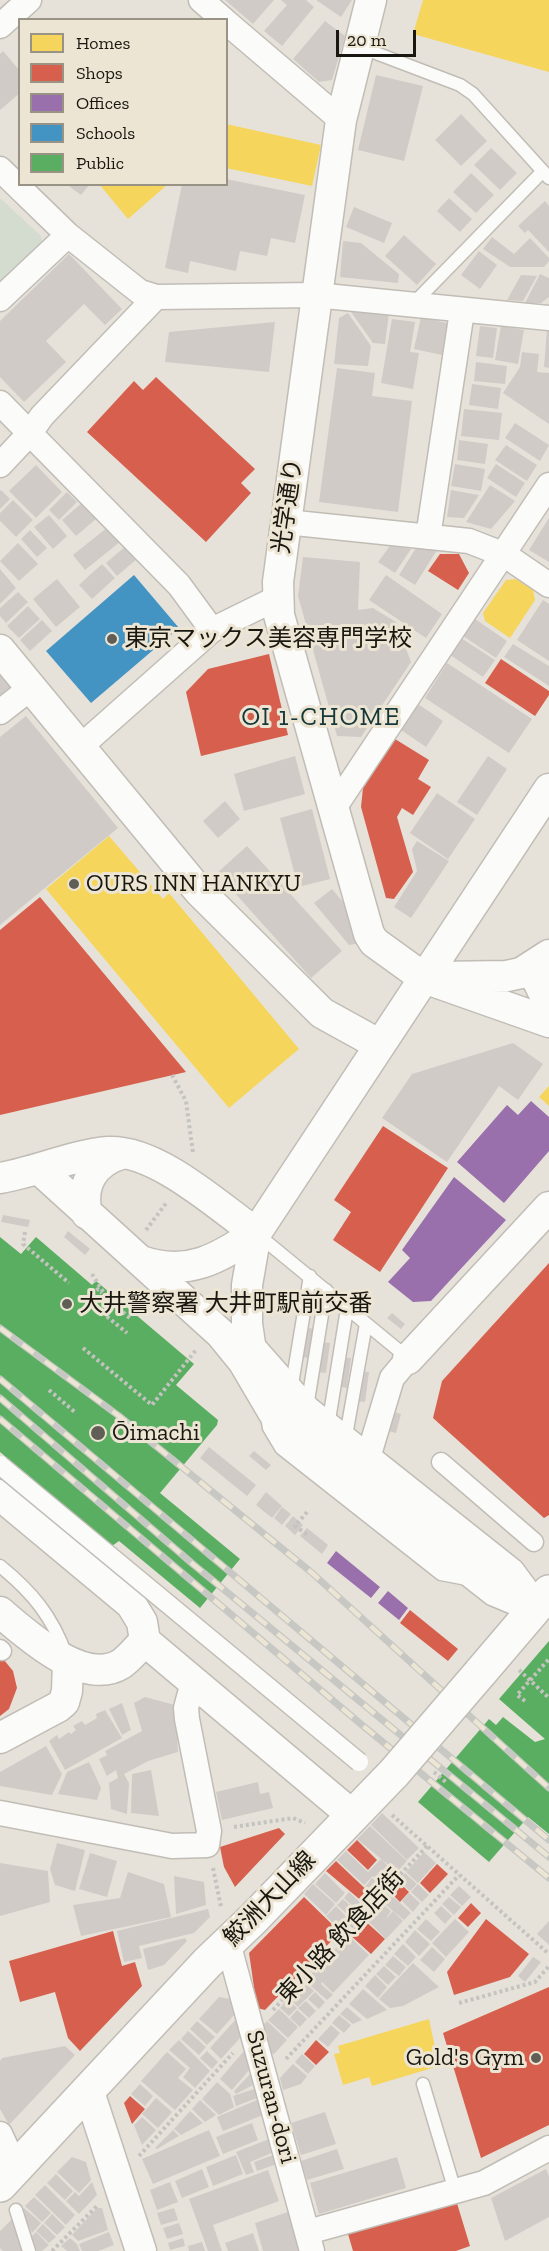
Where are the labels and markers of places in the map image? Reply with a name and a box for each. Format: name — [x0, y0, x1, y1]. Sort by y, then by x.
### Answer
place label: 東京マックス美容専門学校 — [124, 625, 412, 653]
marker: 東京マックス美容専門学校 — [105, 632, 119, 646]
place label: OURS INN HANKYU — [86, 870, 301, 898]
marker: OURS INN HANKYU — [67, 877, 81, 891]
place label: 大井警察署 大井町駅前交番 — [79, 1290, 372, 1318]
marker: 大井警察署 大井町駅前交番 — [60, 1297, 74, 1311]
place label: Ōimachi — [112, 1419, 200, 1447]
marker: Ōimachi — [89, 1424, 107, 1442]
place label: Gold's Gym — [406, 2044, 524, 2072]
marker: Gold's Gym — [529, 2051, 543, 2065]

